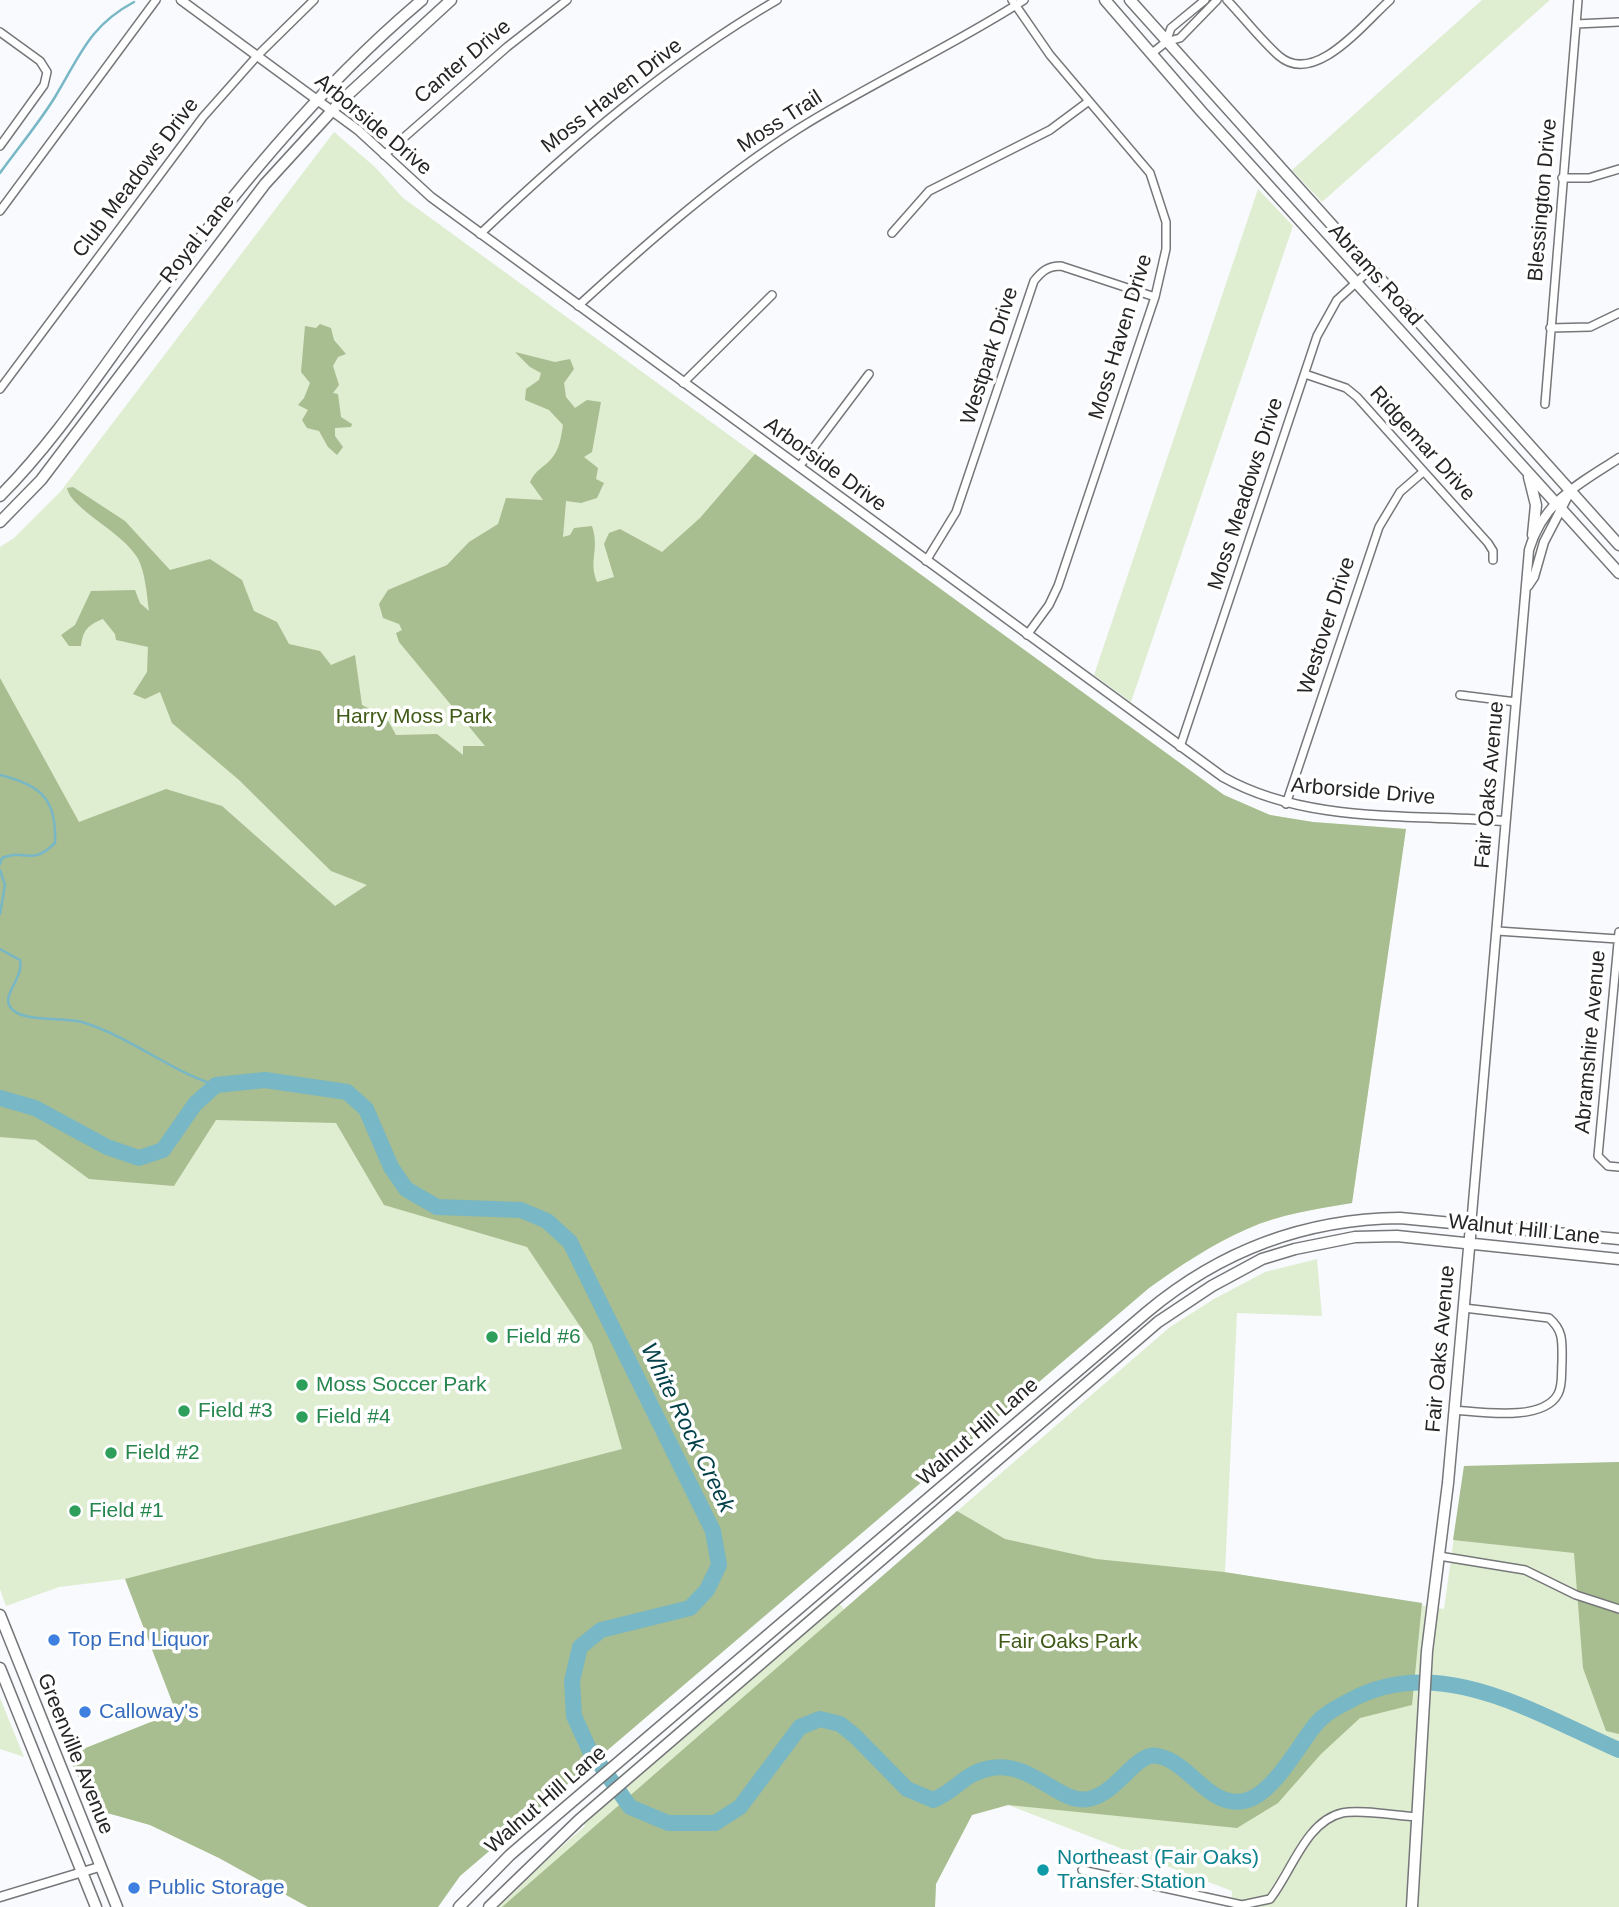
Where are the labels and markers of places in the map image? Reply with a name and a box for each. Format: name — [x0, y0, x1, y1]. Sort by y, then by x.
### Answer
place label: Field #6 — [506, 1324, 581, 1350]
marker: Field #6 — [484, 1329, 500, 1345]
place label: Moss Soccer Park — [316, 1372, 486, 1398]
marker: Moss Soccer Park — [294, 1377, 310, 1393]
place label: Field #3 — [198, 1398, 273, 1424]
marker: Field #3 — [176, 1403, 192, 1419]
place label: Field #4 — [316, 1404, 391, 1430]
marker: Field #4 — [294, 1409, 310, 1425]
place label: Field #2 — [125, 1440, 200, 1466]
marker: Field #2 — [103, 1445, 119, 1461]
place label: Field #1 — [89, 1498, 164, 1524]
marker: Field #1 — [67, 1503, 83, 1519]
place label: Top End Liquor — [68, 1627, 209, 1653]
marker: Top End Liquor — [46, 1632, 62, 1648]
place label: Calloway's — [99, 1699, 199, 1725]
marker: Calloway's — [77, 1704, 93, 1720]
place label: Northeast (Fair Oaks) Transfer Station — [1057, 1845, 1259, 1895]
marker: Northeast (Fair Oaks) Transfer Station — [1035, 1862, 1051, 1878]
place label: Public Storage — [148, 1875, 285, 1901]
marker: Public Storage — [126, 1880, 142, 1896]

